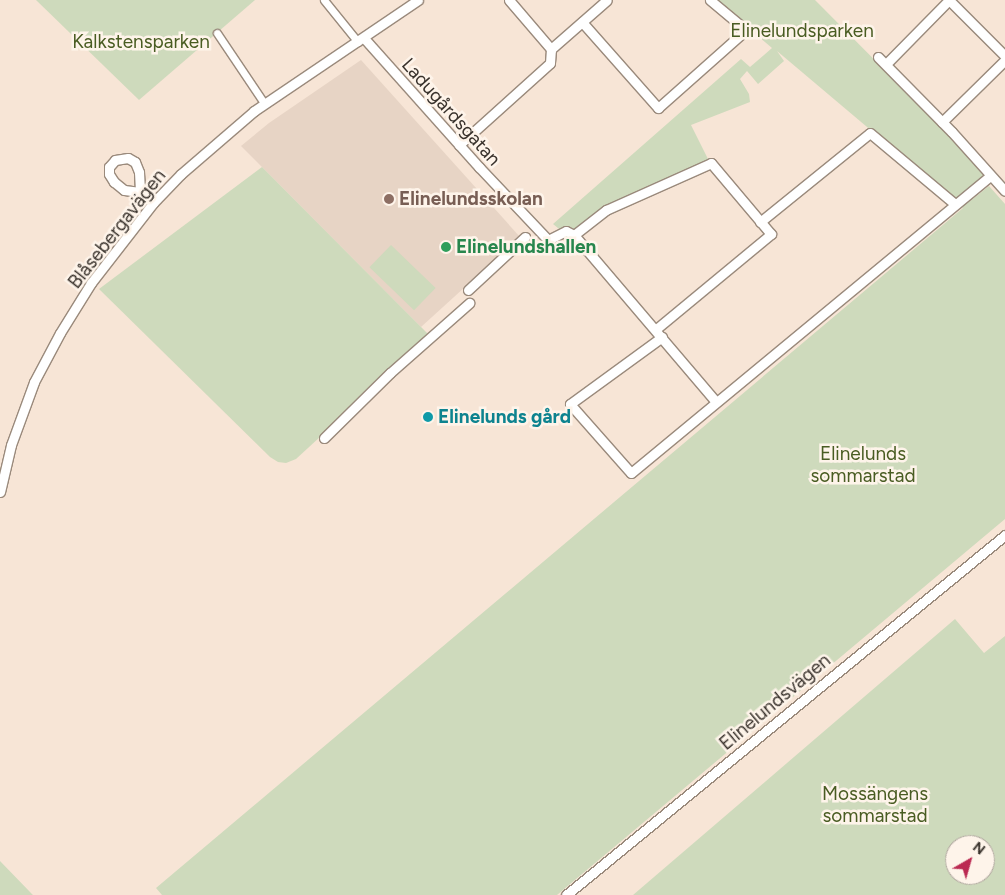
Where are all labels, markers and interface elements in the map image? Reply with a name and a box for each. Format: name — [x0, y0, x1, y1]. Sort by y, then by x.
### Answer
park label: Elinelundsparken — [730, 20, 874, 42]
park label: Kalkstensparken — [72, 31, 210, 53]
street label: Ladugårdsgatan — [397, 54, 505, 170]
street label: Blåsebergavägen — [63, 165, 171, 293]
place label: Elinelundsskolan — [399, 188, 543, 210]
marker: Elinelundsskolan — [383, 193, 395, 205]
place label: Elinelundshallen — [456, 236, 596, 258]
marker: Elinelundshallen — [440, 241, 452, 253]
place label: Elinelunds gård — [438, 406, 571, 428]
marker: Elinelunds gård — [422, 411, 434, 423]
park label: Elinelunds sommarstad — [810, 443, 916, 487]
street label: Elinelundsvägen — [715, 649, 835, 755]
park label: Mossängens sommarstad — [822, 783, 928, 827]
north arrow — [945, 835, 995, 885]
text: N — [969, 839, 988, 859]

